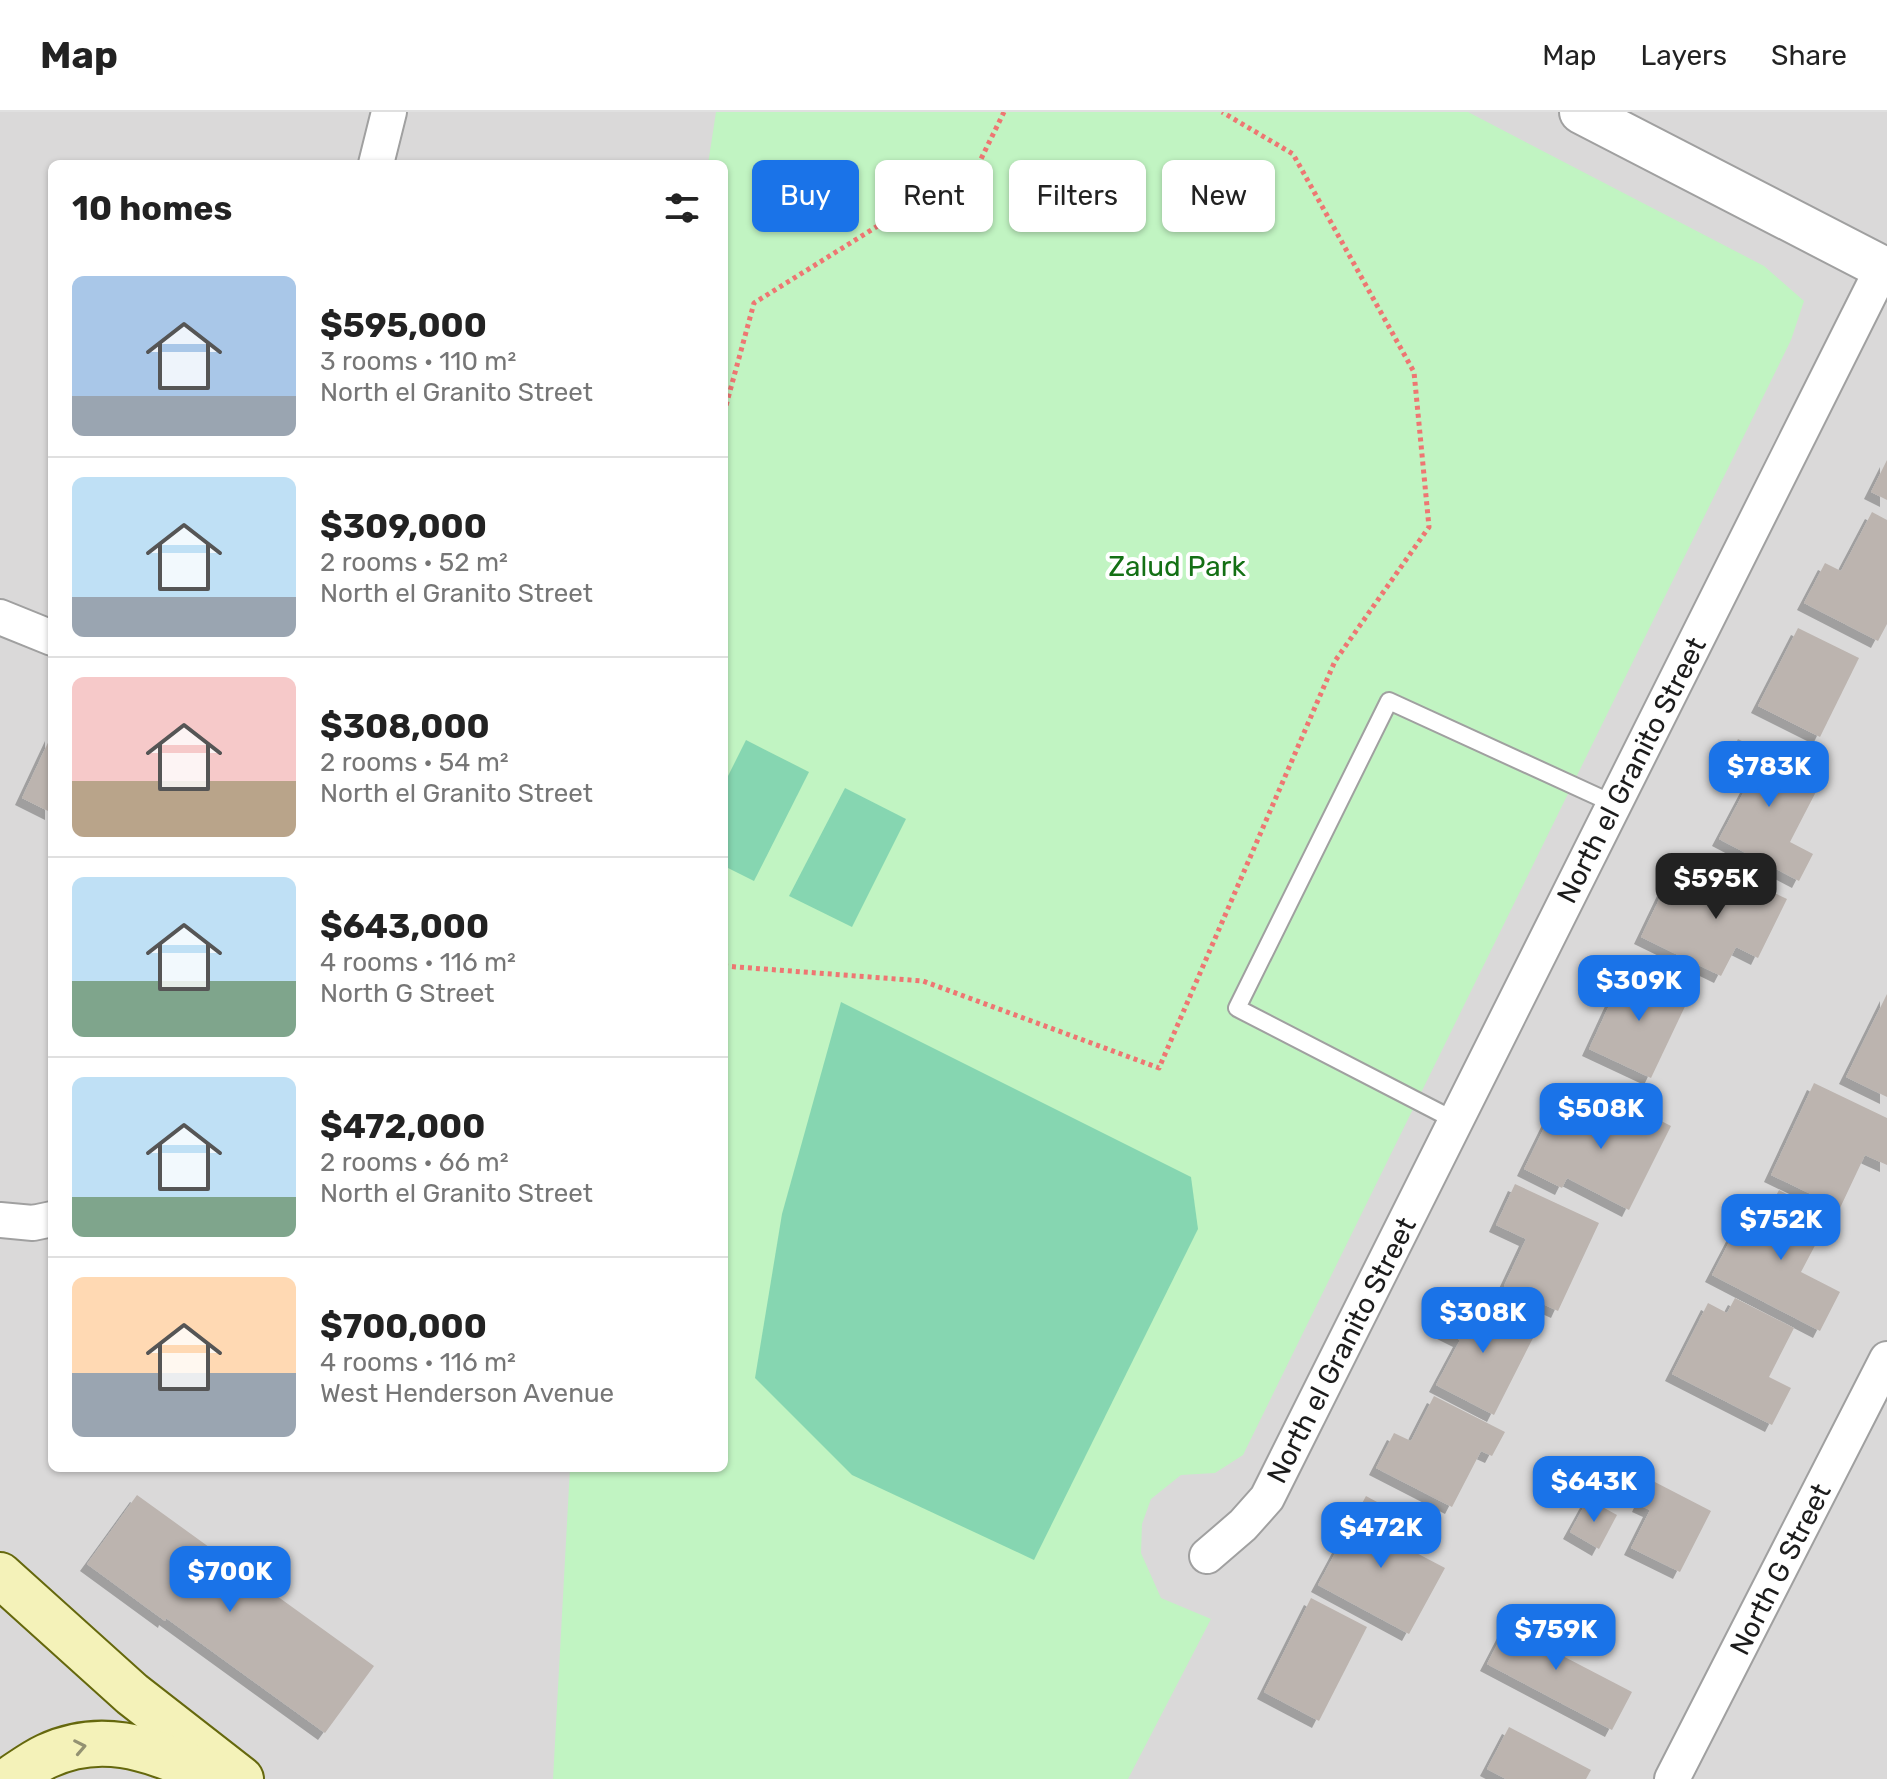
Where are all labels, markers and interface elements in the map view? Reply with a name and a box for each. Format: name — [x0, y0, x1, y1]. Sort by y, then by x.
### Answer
text: Map — [40, 32, 118, 78]
text: Map — [1542, 39, 1597, 72]
text: Layers — [1641, 39, 1727, 72]
text: Share — [1771, 39, 1847, 72]
chip: Buy — [752, 160, 859, 232]
chip: Rent — [875, 160, 993, 232]
chip: Filters — [1009, 160, 1146, 232]
chip: New — [1162, 160, 1275, 232]
icon: filters — [660, 186, 704, 230]
text: 10 homes — [72, 188, 232, 229]
text: $595,000 — [320, 305, 487, 346]
icon: home — [136, 308, 232, 404]
text: 3 rooms · 110 m² — [320, 346, 516, 377]
text: North el Granito Street — [320, 377, 593, 408]
text: $309,000 — [320, 506, 487, 547]
icon: home — [136, 509, 232, 605]
text: 2 rooms · 52 m² — [320, 547, 508, 578]
park label: Zalud Park — [1108, 550, 1246, 583]
text: North el Granito Street — [320, 578, 593, 609]
street label: North el Granito Street — [1550, 632, 1713, 909]
text: $308,000 — [320, 706, 490, 747]
icon: home — [136, 709, 232, 805]
pin: $783K — [1713, 741, 1825, 809]
text: 2 rooms · 54 m² — [320, 747, 509, 778]
text: $783K — [1727, 751, 1811, 782]
text: North el Granito Street — [320, 778, 593, 809]
pin: $595K — [1660, 853, 1772, 921]
text: $595K — [1674, 863, 1758, 894]
text: $643,000 — [320, 906, 489, 947]
icon: home — [136, 909, 232, 1005]
text: 4 rooms · 116 m² — [320, 947, 516, 978]
pin: $309K — [1583, 955, 1695, 1023]
text: $309K — [1596, 965, 1682, 996]
text: North G Street — [320, 978, 495, 1009]
pin: $508K — [1545, 1083, 1657, 1151]
text: $508K — [1558, 1093, 1644, 1124]
text: $472,000 — [320, 1106, 485, 1147]
icon: home — [136, 1109, 232, 1205]
text: 2 rooms · 66 m² — [320, 1147, 509, 1178]
text: North el Granito Street — [320, 1178, 593, 1209]
pin: $752K — [1725, 1194, 1837, 1262]
text: $752K — [1739, 1204, 1823, 1235]
street label: North el Granito Street — [1260, 1212, 1423, 1489]
pin: $308K — [1427, 1287, 1539, 1355]
text: $308K — [1439, 1297, 1527, 1328]
text: $700,000 — [320, 1306, 487, 1347]
icon: home — [136, 1309, 232, 1405]
text: 4 rooms · 116 m² — [320, 1347, 516, 1378]
text: West Henderson Avenue — [320, 1378, 614, 1409]
pin: $643K — [1538, 1456, 1650, 1524]
text: $643K — [1551, 1466, 1637, 1497]
street label: North G Street — [1723, 1478, 1838, 1660]
pin: $472K — [1325, 1502, 1437, 1570]
text: $472K — [1339, 1512, 1423, 1543]
pin: $700K — [174, 1546, 286, 1614]
text: $700K — [188, 1556, 272, 1587]
pin: $759K — [1500, 1604, 1612, 1672]
text: $759K — [1515, 1614, 1597, 1645]
one-way arrow — [73, 1739, 86, 1756]

